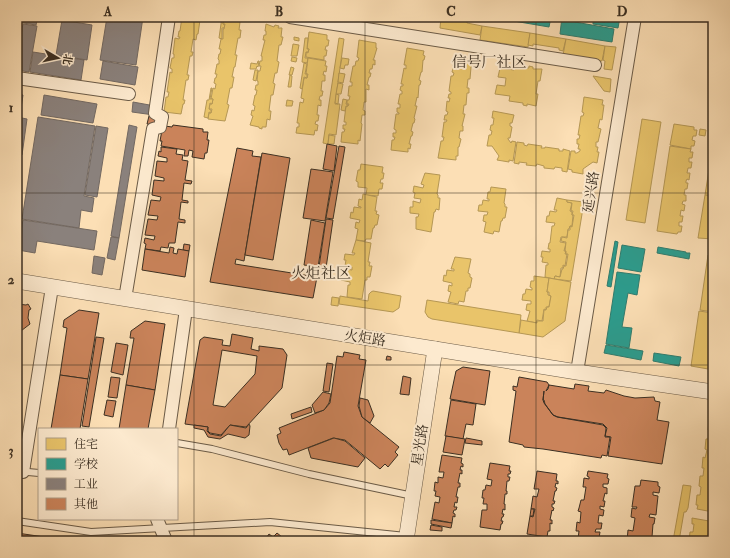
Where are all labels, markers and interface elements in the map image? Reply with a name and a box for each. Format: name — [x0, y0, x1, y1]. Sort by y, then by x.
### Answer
text: A — [103, 4, 113, 20]
text: B — [275, 4, 283, 20]
text: C — [446, 4, 456, 20]
text: D — [617, 4, 628, 20]
north arrow — [38, 38, 78, 78]
text: 北 — [60, 53, 75, 66]
district label: 信号厂社区 — [451, 53, 527, 72]
text: 1 — [9, 100, 14, 116]
street label: 延兴路 — [579, 170, 603, 214]
district label: 火炬社区 — [291, 264, 351, 283]
text: 2 — [8, 272, 15, 288]
street label: 火炬路 — [343, 326, 387, 350]
street label: 星光路 — [408, 423, 432, 467]
legend — [38, 428, 178, 520]
text: 住宅 — [74, 437, 98, 452]
text: 3 — [9, 443, 14, 459]
text: 学校 — [74, 457, 98, 472]
text: 工业 — [74, 477, 98, 492]
text: 其他 — [74, 497, 98, 512]

